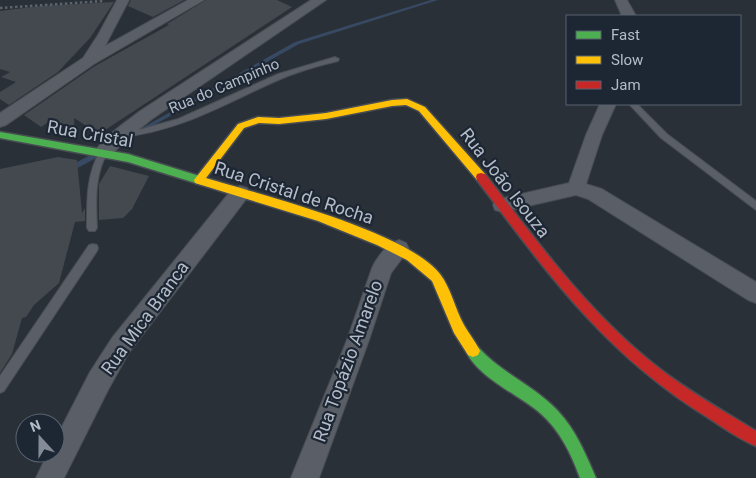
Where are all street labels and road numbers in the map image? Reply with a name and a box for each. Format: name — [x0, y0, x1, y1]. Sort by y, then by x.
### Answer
street label: Rua do Campinho — [166, 55, 282, 117]
street label: Rua Cristal — [46, 116, 135, 151]
street label: Rua João Isouza — [456, 124, 555, 242]
street label: Rua Cristal de Rocha — [212, 157, 376, 228]
street label: Rua Mica Branca — [96, 257, 193, 378]
street label: Rua Topázio Amarelo — [309, 277, 387, 444]

